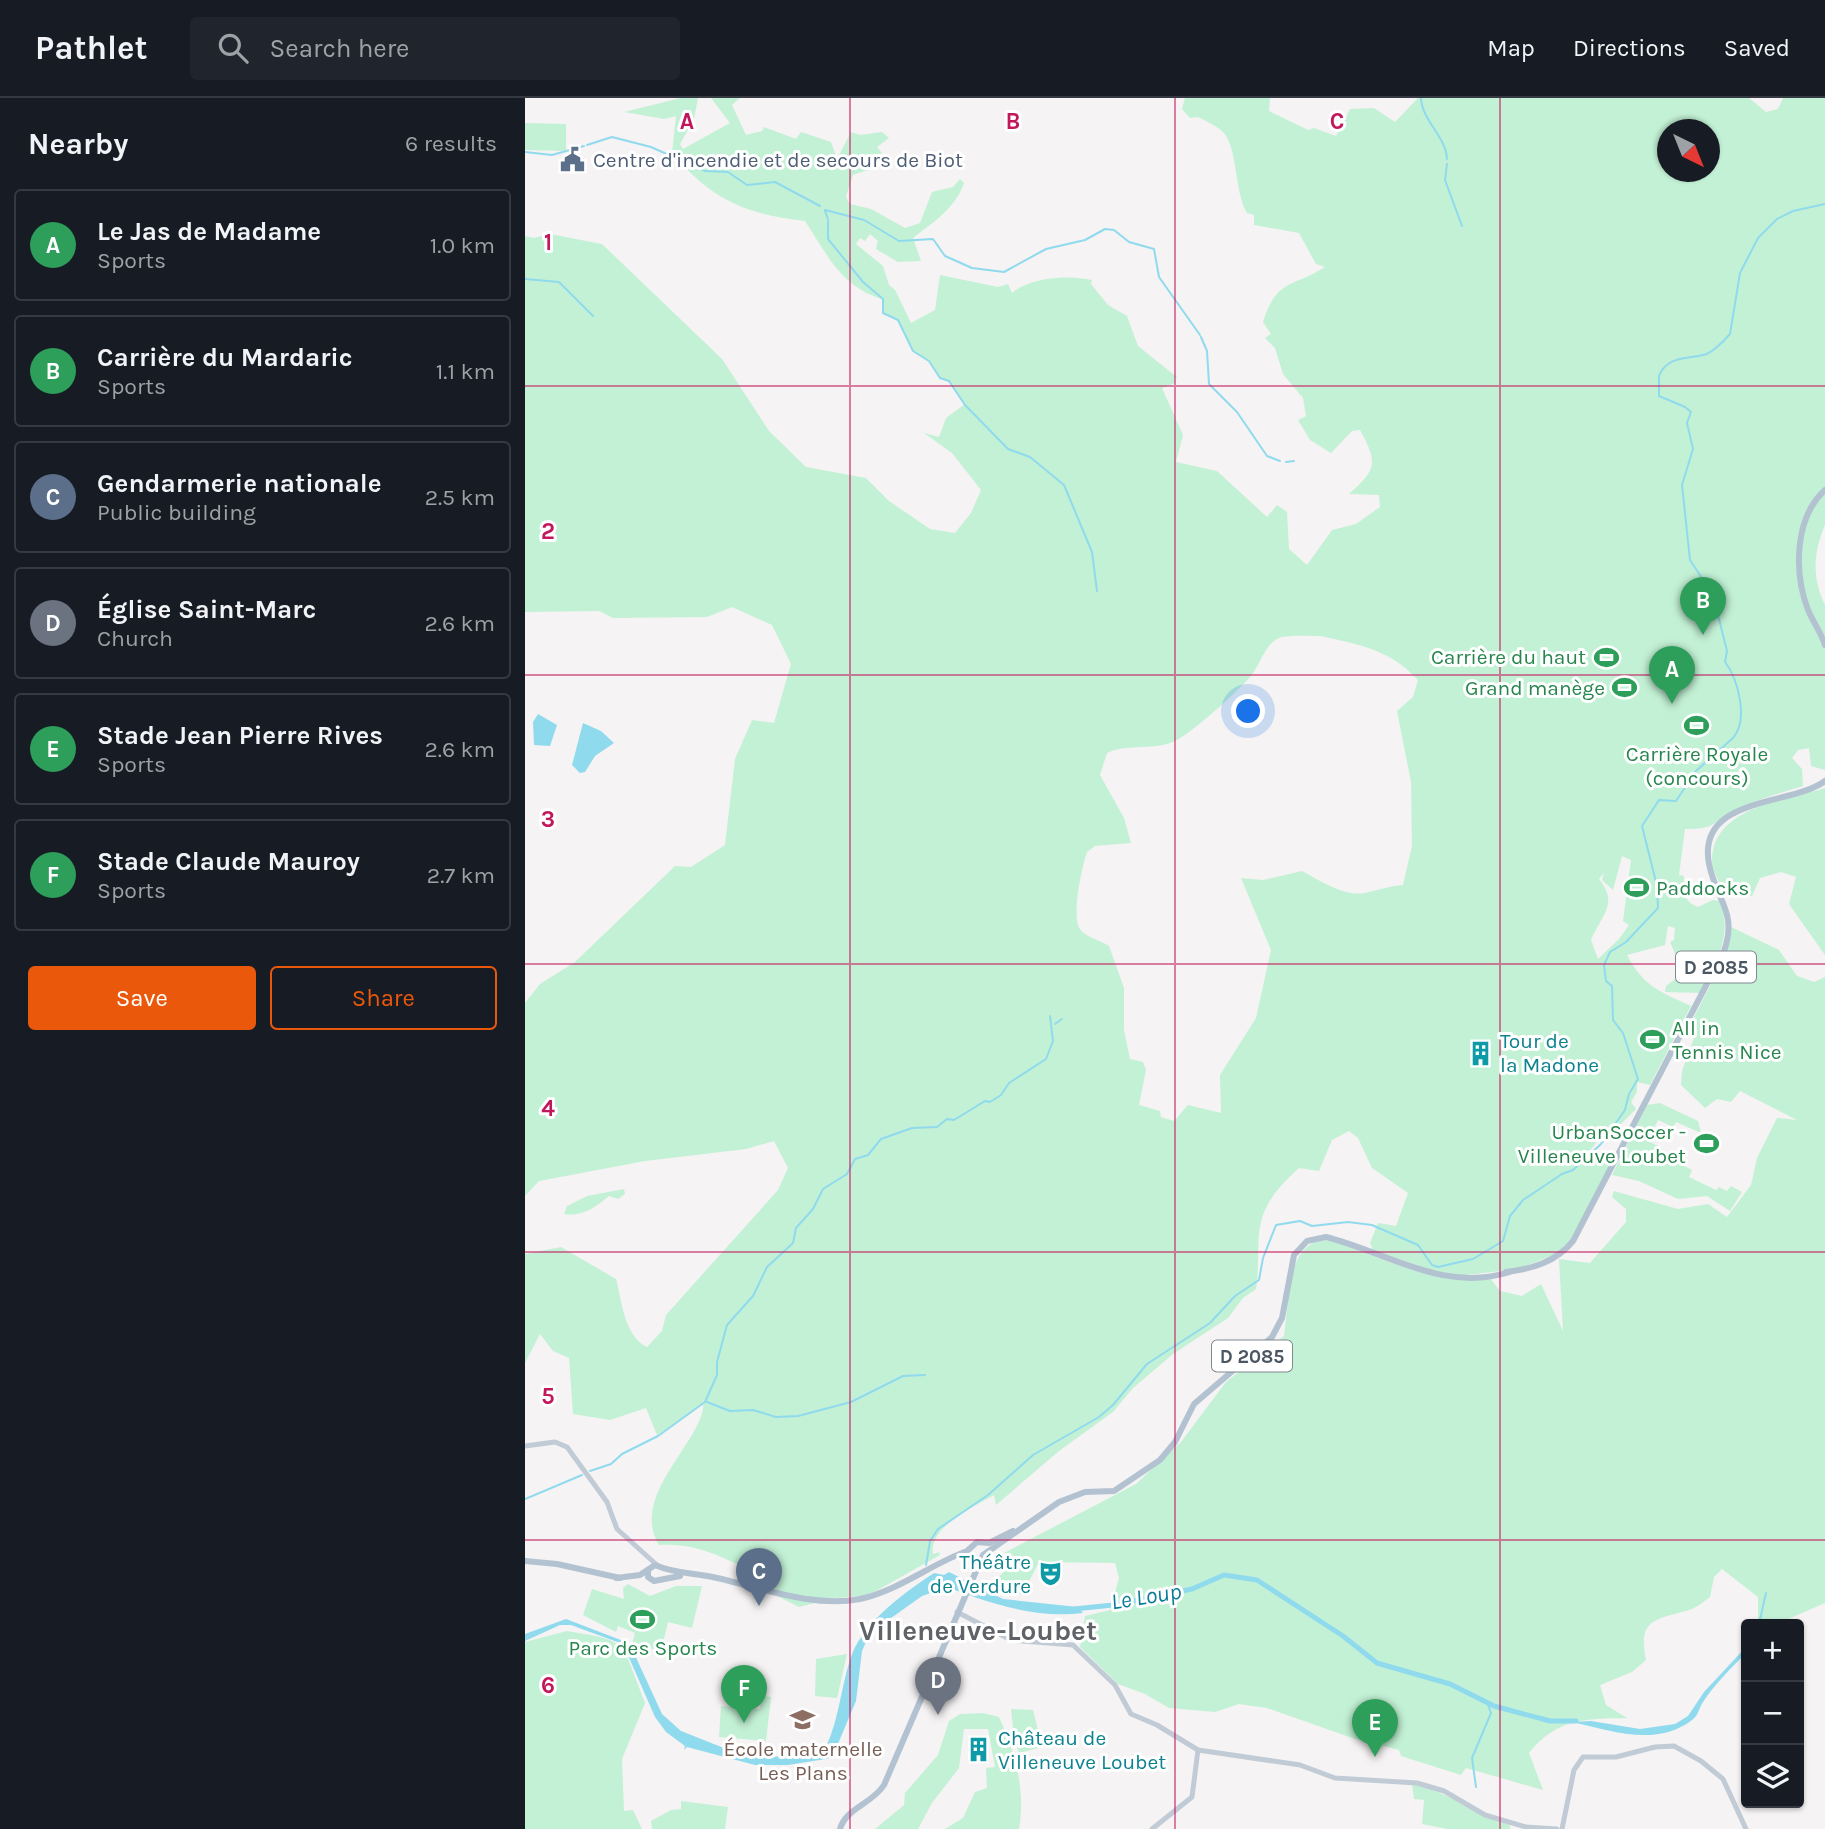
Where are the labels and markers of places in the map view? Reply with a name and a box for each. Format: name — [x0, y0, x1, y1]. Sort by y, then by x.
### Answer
public building icon: Centre d'incendie et de secours de Biot — [559, 146, 587, 174]
place label: Centre d'incendie et de secours de Biot — [593, 148, 963, 172]
pin: B — [1680, 577, 1726, 635]
sports icon: Carrière du haut — [1592, 643, 1620, 671]
place label: Carrière du haut — [1431, 645, 1586, 669]
pin: A — [1649, 646, 1695, 704]
sports icon: Grand manège — [1611, 674, 1639, 702]
place label: Grand manège — [1465, 676, 1605, 700]
sports icon: Carrière Royale (concours) — [1683, 711, 1711, 739]
place label: Carrière Royale (concours) — [1626, 742, 1768, 790]
sports icon: Paddocks — [1622, 874, 1650, 902]
place label: Paddocks — [1656, 876, 1749, 900]
place label: All in Tennis Nice — [1672, 1016, 1782, 1064]
sports icon: All in Tennis Nice — [1638, 1026, 1666, 1054]
place label: Tour de la Madone — [1500, 1029, 1599, 1077]
building icon: Tour de la Madone — [1466, 1039, 1494, 1067]
place label: UrbanSoccer - Villeneuve Loubet — [1518, 1120, 1686, 1168]
sports icon: UrbanSoccer - Villeneuve Loubet — [1692, 1130, 1720, 1158]
pin: C — [736, 1548, 782, 1606]
place label: Théâtre de Verdure — [930, 1550, 1031, 1598]
theatre icon: Théâtre de Verdure — [1037, 1560, 1065, 1588]
sports icon: Parc des Sports — [629, 1605, 657, 1633]
place label: Parc des Sports — [569, 1636, 717, 1660]
pin: D — [915, 1657, 961, 1715]
pin: F — [721, 1665, 767, 1723]
pin: E — [1352, 1699, 1398, 1757]
school or university icon: École maternelle Les Plans — [789, 1706, 817, 1734]
place label: Château de Villeneuve Loubet — [998, 1726, 1166, 1774]
building icon: Château de Villeneuve Loubet — [964, 1736, 992, 1764]
place label: École maternelle Les Plans — [723, 1737, 883, 1785]

